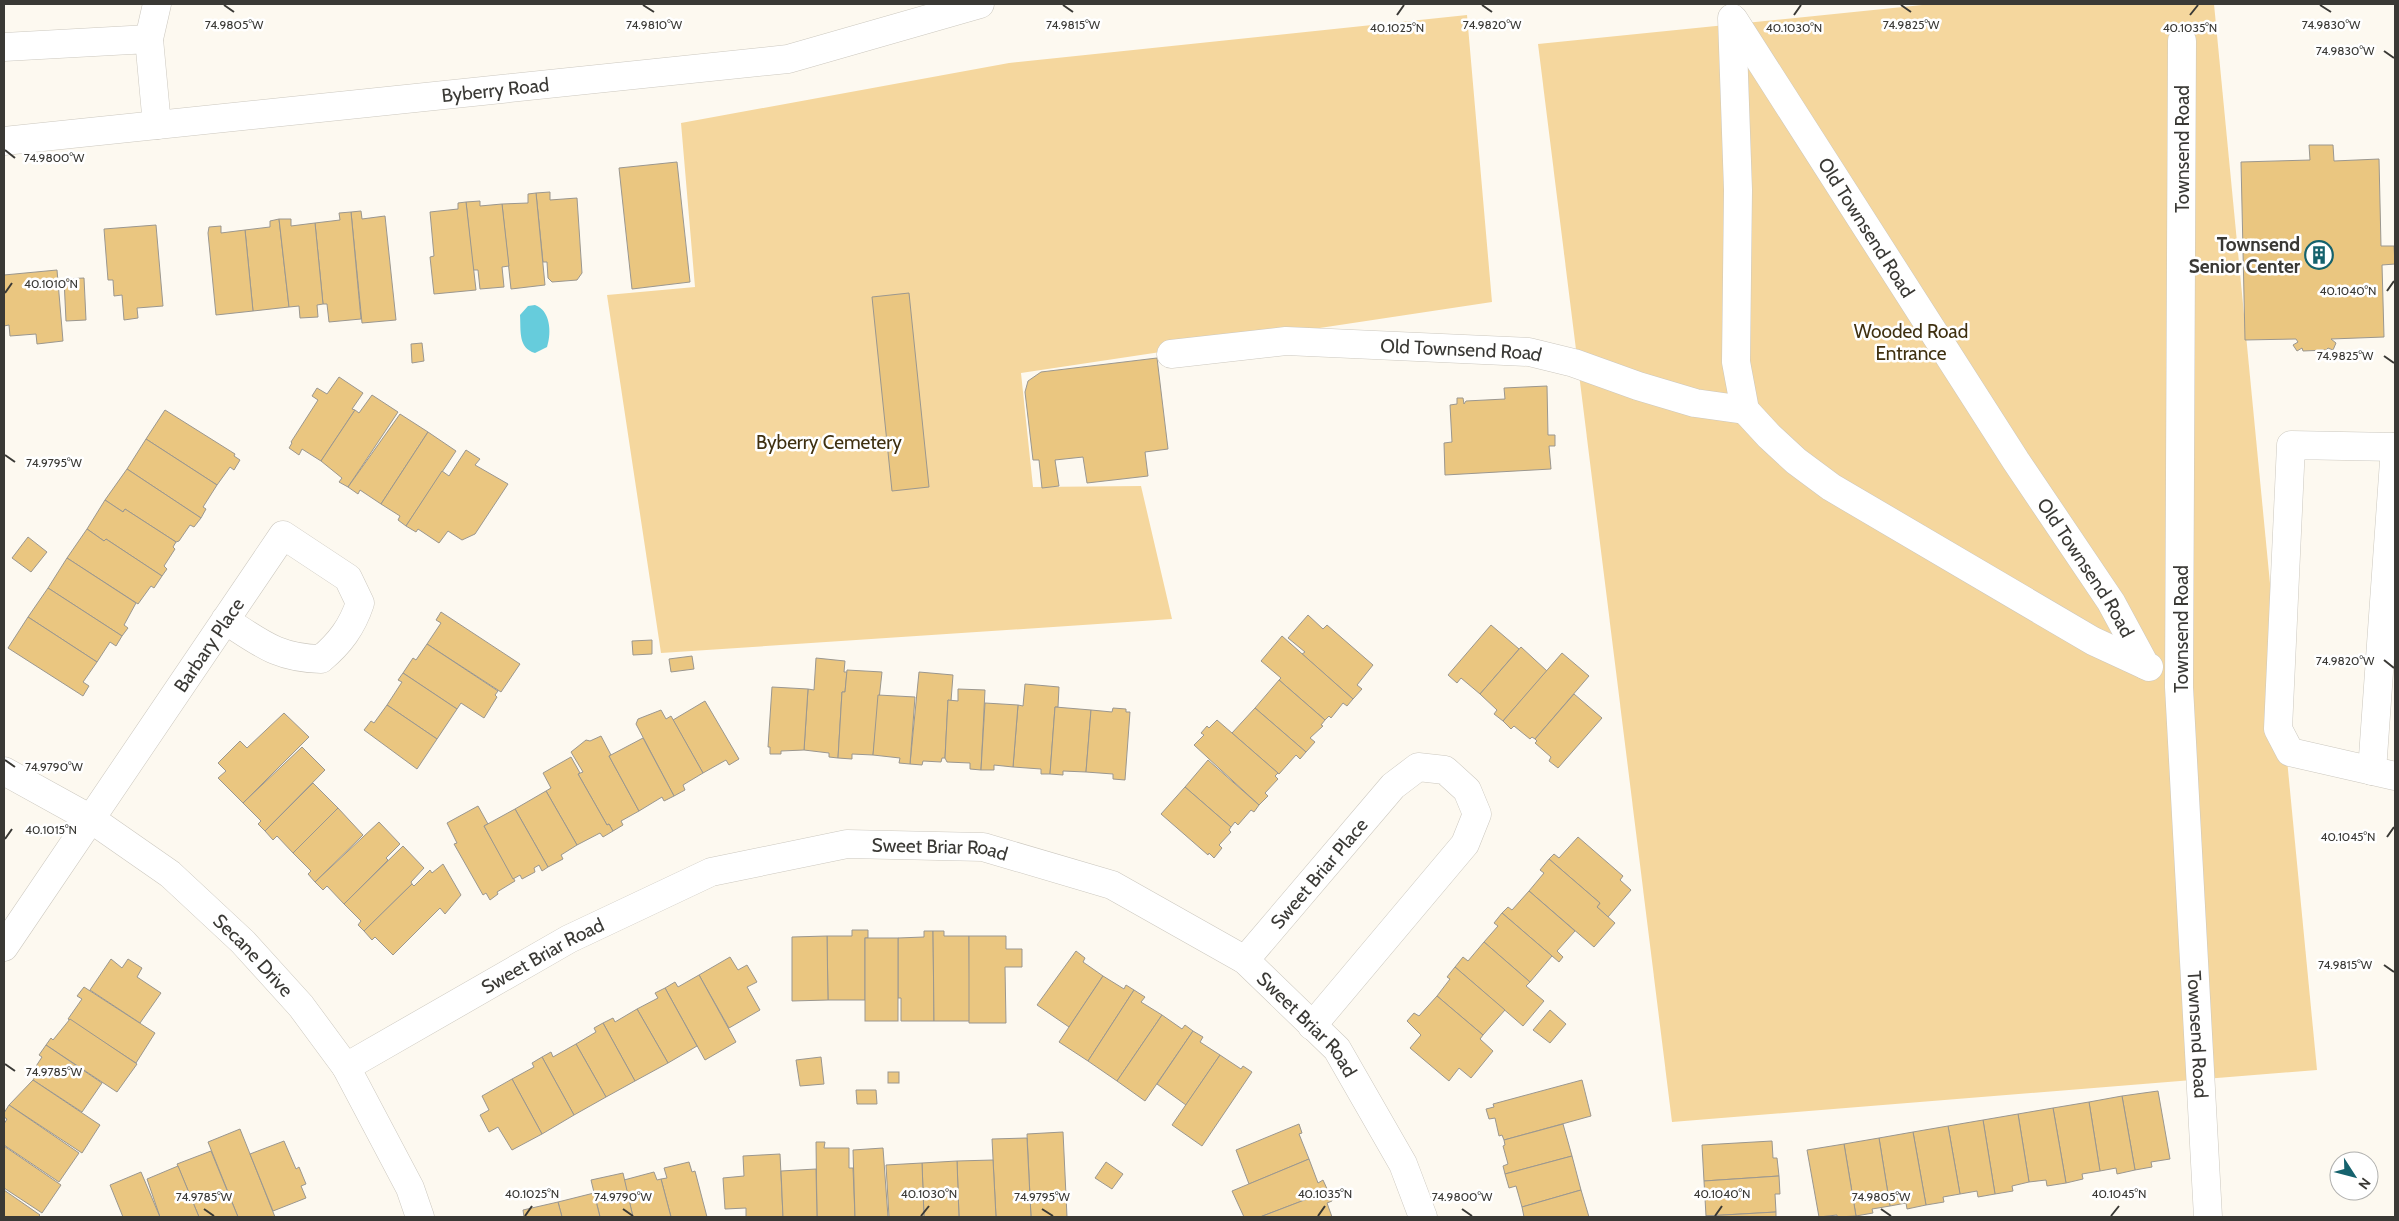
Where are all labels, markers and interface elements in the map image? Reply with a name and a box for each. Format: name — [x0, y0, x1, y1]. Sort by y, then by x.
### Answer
text: 74.9805°W — [205, 17, 264, 32]
text: 74.9810°W — [626, 17, 683, 32]
text: 74.9815°W — [1046, 17, 1101, 32]
text: 74.9820°W — [1463, 17, 1522, 32]
text: 74.9825°W — [1883, 17, 1940, 32]
text: 74.9830°W — [2302, 17, 2361, 32]
text: 40.1025°N — [1370, 20, 1424, 35]
text: 40.1030°N — [1766, 20, 1822, 35]
text: 40.1035°N — [2163, 20, 2217, 35]
text: 74.9830°W — [2316, 43, 2375, 58]
street label: Byberry Road — [440, 73, 550, 107]
street label: Townsend Road — [2171, 85, 2194, 213]
text: 74.9800°W — [24, 150, 85, 165]
street label: Old Townsend Road — [1813, 153, 1920, 301]
place label: Townsend Senior Center — [2189, 233, 2301, 278]
building icon: Townsend Senior Center — [2304, 240, 2334, 270]
text: 40.1010°N — [24, 276, 78, 291]
text: 40.1040°N — [2320, 283, 2376, 298]
park label: Wooded Road Entrance — [1854, 320, 1968, 365]
street label: Old Townsend Road — [1380, 334, 1544, 366]
text: 74.9825°W — [2317, 348, 2374, 363]
park label: Byberry Cemetery — [756, 431, 902, 454]
text: 74.9795°W — [26, 455, 83, 470]
street label: Old Townsend Road — [2033, 493, 2139, 641]
street label: Townsend Road — [2170, 565, 2193, 693]
street label: Barbary Place — [169, 593, 249, 696]
text: 74.9820°W — [2316, 653, 2375, 668]
text: 74.9790°W — [25, 759, 84, 774]
street label: Sweet Briar Place — [1265, 813, 1373, 933]
text: 40.1015°N — [25, 822, 77, 837]
text: 40.1045°N — [2320, 829, 2376, 844]
street label: Sweet Briar Road — [871, 833, 1011, 865]
street label: Secane Drive — [209, 909, 298, 1001]
street label: Sweet Briar Road — [477, 913, 608, 998]
text: 74.9815°W — [2318, 957, 2373, 972]
street label: Sweet Briar Road — [1252, 967, 1362, 1081]
street label: Townsend Road — [2183, 970, 2213, 1099]
text: 74.9785°W — [26, 1064, 83, 1079]
north arrow — [2329, 1151, 2379, 1201]
text: N — [2354, 1174, 2375, 1193]
text: 40.1025°N — [505, 1186, 559, 1201]
text: 40.1030°N — [901, 1186, 957, 1201]
text: 40.1035°N — [1298, 1186, 1352, 1201]
text: 40.1040°N — [1694, 1186, 1750, 1201]
text: 40.1045°N — [2091, 1186, 2147, 1201]
text: 74.9785°W — [176, 1189, 233, 1204]
text: 74.9790°W — [594, 1189, 653, 1204]
text: 74.9795°W — [1014, 1189, 1071, 1204]
text: 74.9800°W — [1432, 1189, 1493, 1204]
text: 74.9805°W — [1852, 1189, 1911, 1204]

